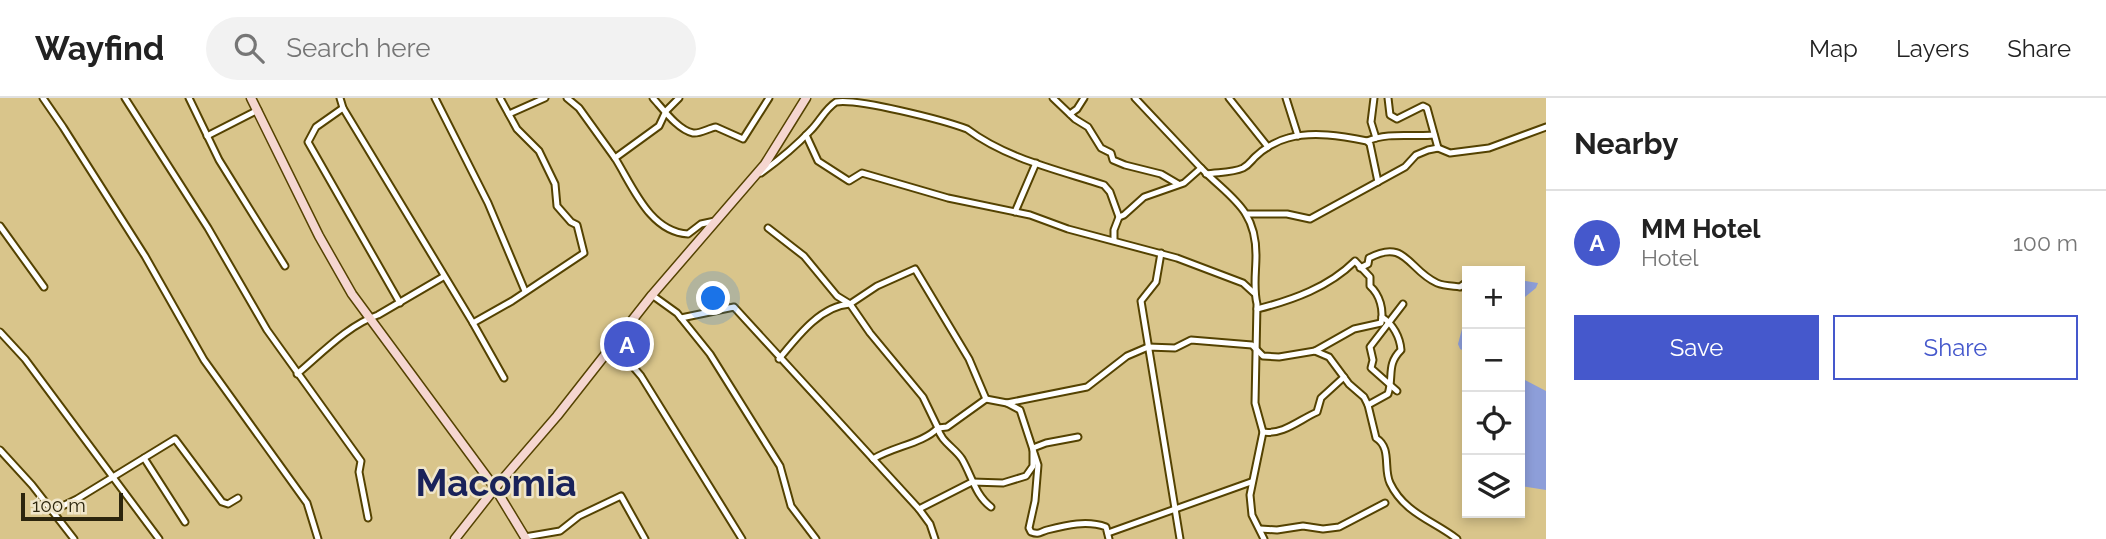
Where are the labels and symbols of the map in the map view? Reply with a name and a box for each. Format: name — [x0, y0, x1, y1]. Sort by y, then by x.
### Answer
your location — [696, 281, 730, 315]
pin: A — [604, 318, 650, 370]
district label: Macomia — [415, 461, 577, 505]
scale bar — [21, 490, 122, 522]

